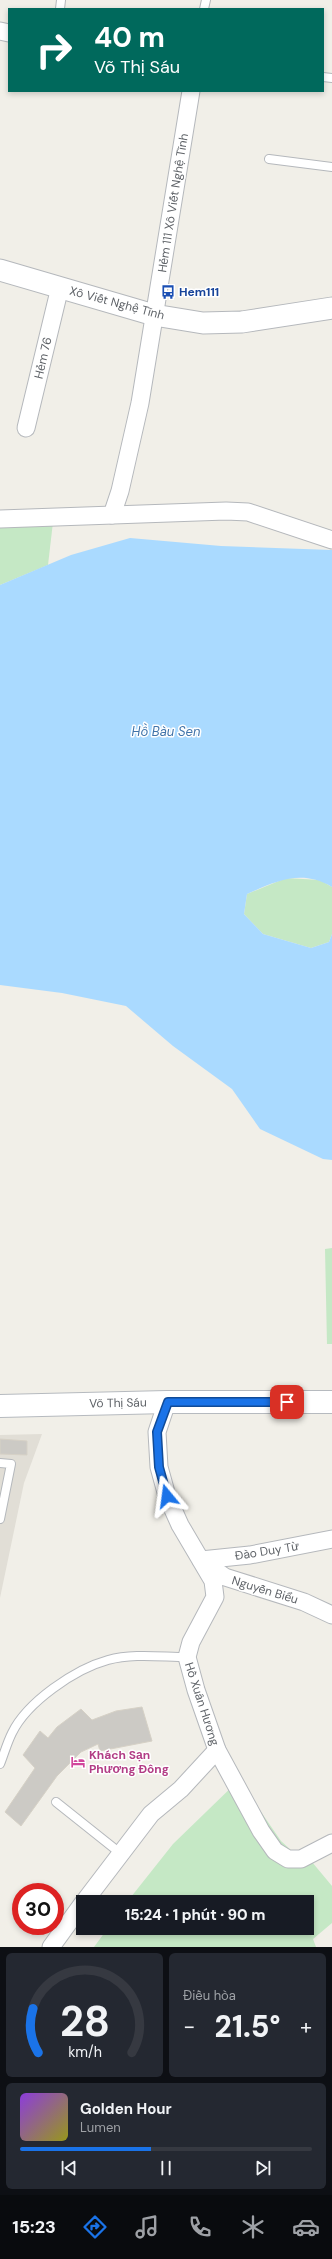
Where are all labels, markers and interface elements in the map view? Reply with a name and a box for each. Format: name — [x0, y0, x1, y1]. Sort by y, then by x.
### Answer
text: 40 m — [94, 19, 165, 56]
icon: right — [28, 24, 80, 76]
text: Võ Thị Sáu — [94, 55, 180, 79]
street label: Hẻm 111 Xô Viết Nghệ Tĩnh — [154, 132, 192, 274]
street label: Xô Viết Nghệ Tĩnh — [68, 283, 166, 323]
bus stop icon: Hem111 — [160, 284, 176, 300]
place label: Hem111 — [179, 284, 219, 300]
street label: Hẻm 76 — [30, 336, 56, 380]
water label: Hồ Bàu Sen — [132, 723, 200, 740]
pin — [270, 1385, 304, 1419]
icon: arrive — [276, 1391, 298, 1413]
street label: Võ Thị Sáu — [89, 1394, 147, 1411]
position arrow — [146, 1475, 188, 1517]
street label: Đào Duy Từ — [234, 1538, 300, 1564]
street label: Nguyễn Biểu — [230, 1572, 300, 1608]
street label: Hồ Xuân Hương — [181, 1660, 223, 1748]
place label: Khách Sạn Phương Đông — [89, 1747, 169, 1777]
hotel icon: Khách Sạn Phương Đông — [70, 1754, 86, 1770]
speed limit sign: 30 — [12, 1883, 64, 1935]
text: 15:24 · 1 phút · 90 m — [125, 1905, 265, 1925]
text: Điều hòa — [183, 1987, 236, 2004]
text: 28 — [59, 1995, 110, 2049]
text: 21.5° — [215, 2007, 280, 2046]
text: − — [183, 2012, 195, 2041]
text: + — [300, 2012, 312, 2041]
text: km/h — [68, 2043, 101, 2061]
text: Golden Hour — [80, 2099, 172, 2119]
text: Lumen — [80, 2119, 121, 2136]
icon: previous — [58, 2157, 80, 2179]
icon: pause — [155, 2157, 177, 2179]
icon: next — [252, 2157, 274, 2179]
icon: directions — [81, 2213, 109, 2241]
icon: music — [133, 2213, 161, 2241]
icon: phone — [186, 2213, 214, 2241]
icon: climate — [239, 2213, 267, 2241]
icon: car — [292, 2213, 320, 2241]
text: 15:23 — [12, 2215, 56, 2239]

